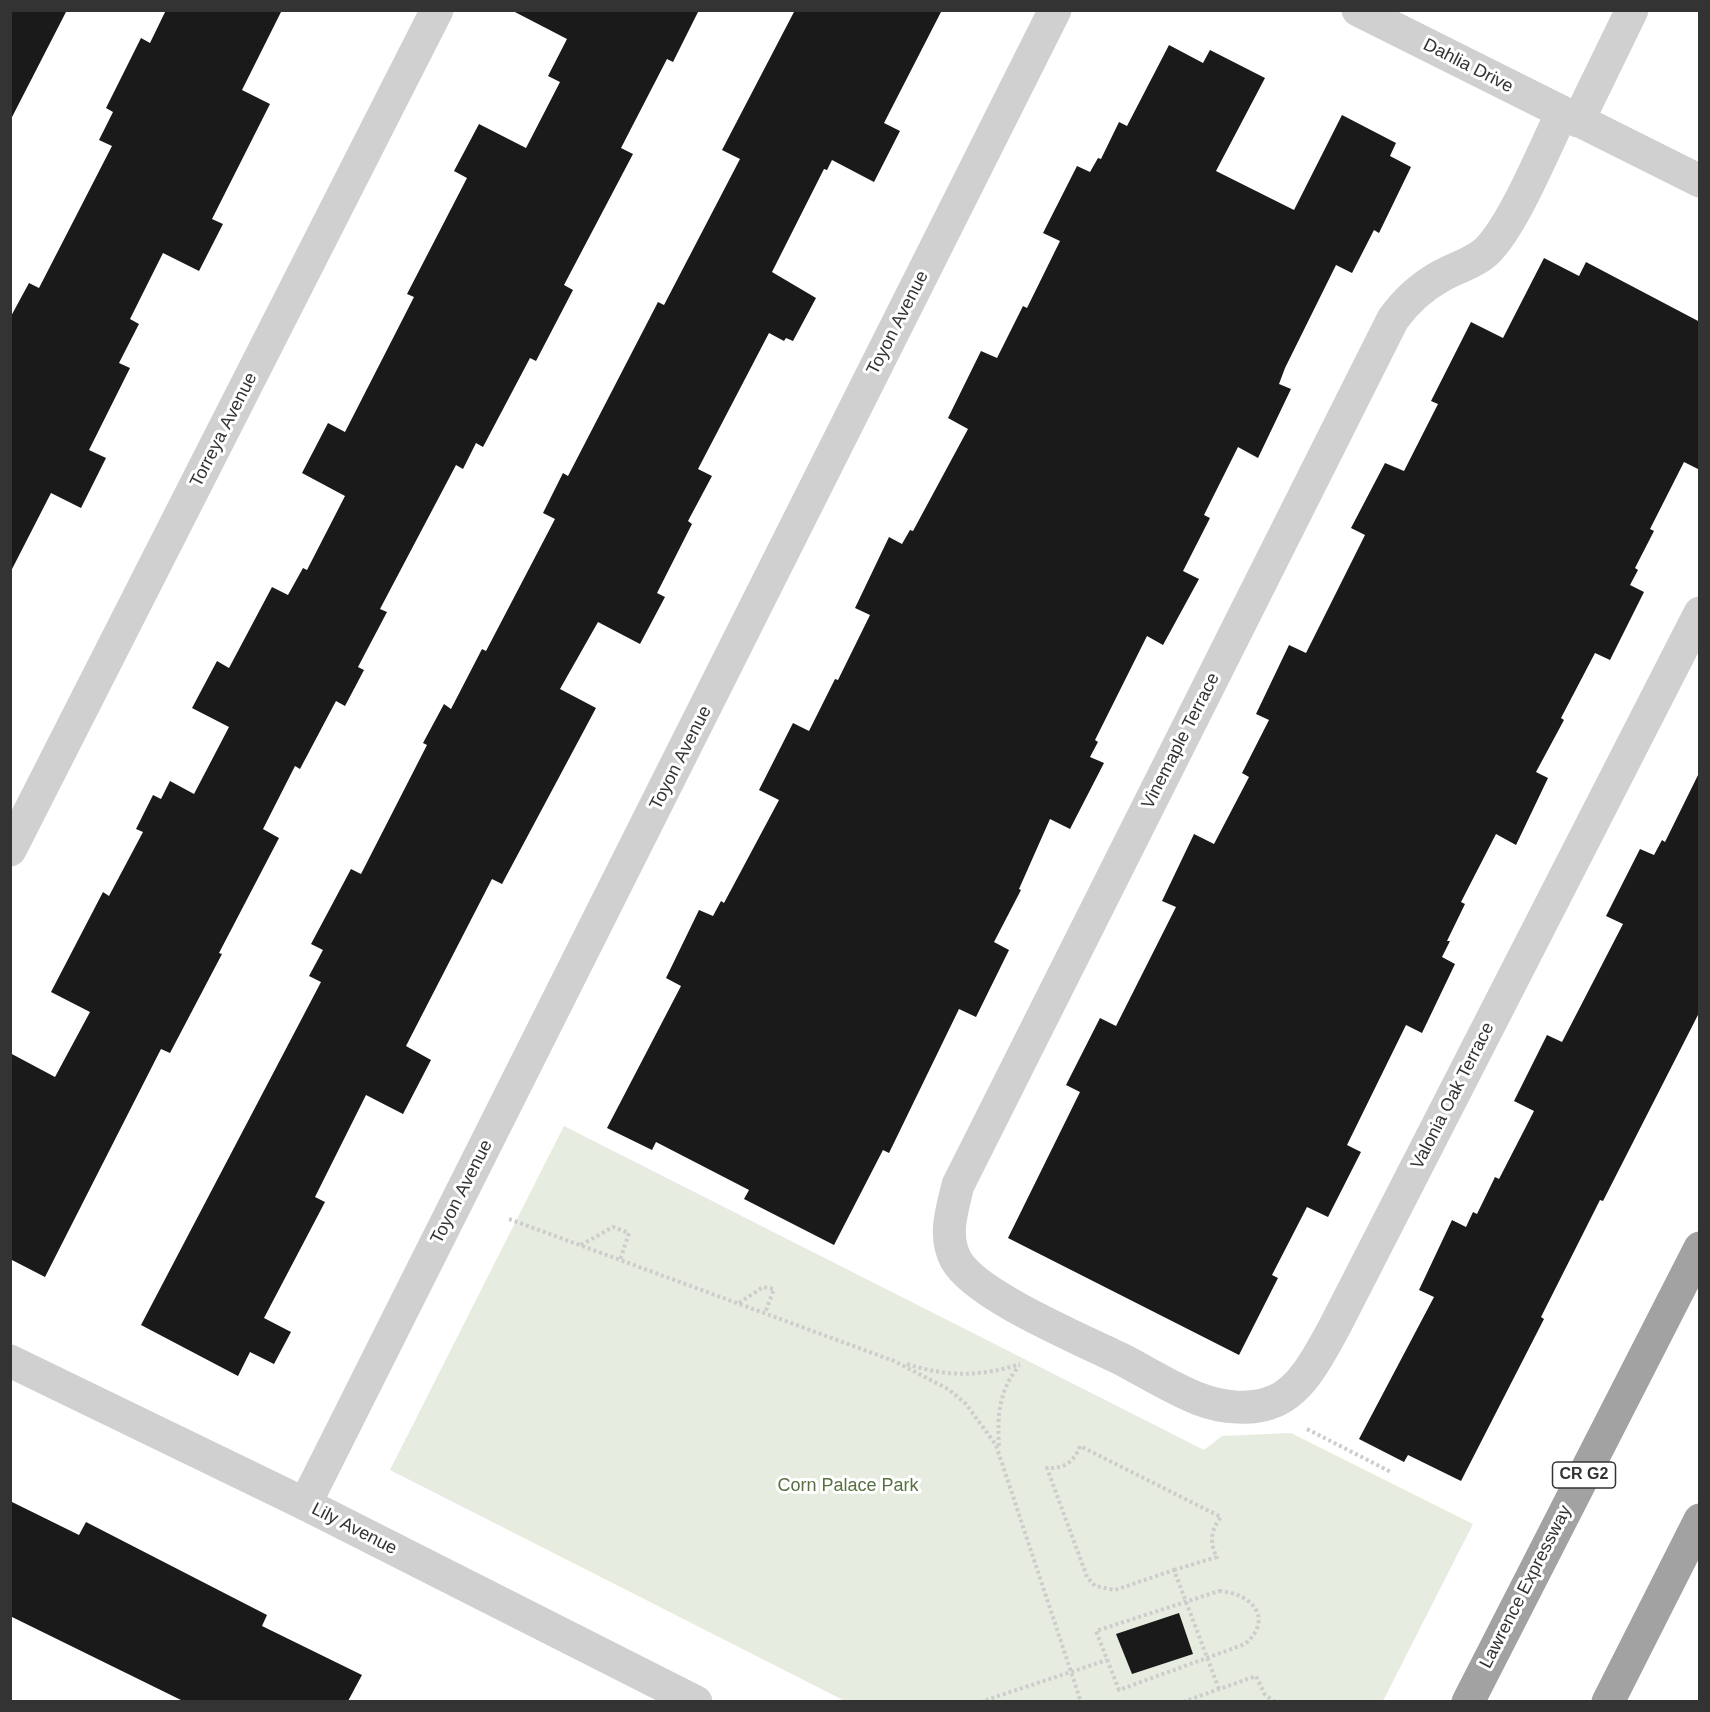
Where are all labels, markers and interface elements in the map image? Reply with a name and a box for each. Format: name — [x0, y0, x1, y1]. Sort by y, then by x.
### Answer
street label: Dahlia Drive — [1419, 34, 1517, 98]
street label: Toyon Avenue — [863, 267, 933, 379]
street label: Torreya Avenue — [186, 369, 262, 491]
street label: Vinemaple Terrace — [1137, 669, 1225, 813]
street label: Toyon Avenue — [646, 702, 716, 814]
street label: Valonia Oak Terrace — [1407, 1019, 1499, 1173]
street label: Toyon Avenue — [427, 1136, 497, 1248]
road number: CR G2 — [1552, 1462, 1616, 1488]
park label: Corn Palace Park — [777, 1475, 919, 1497]
street label: Lily Avenue — [308, 1498, 400, 1560]
street label: Lawrence Expressway — [1476, 1502, 1576, 1672]

